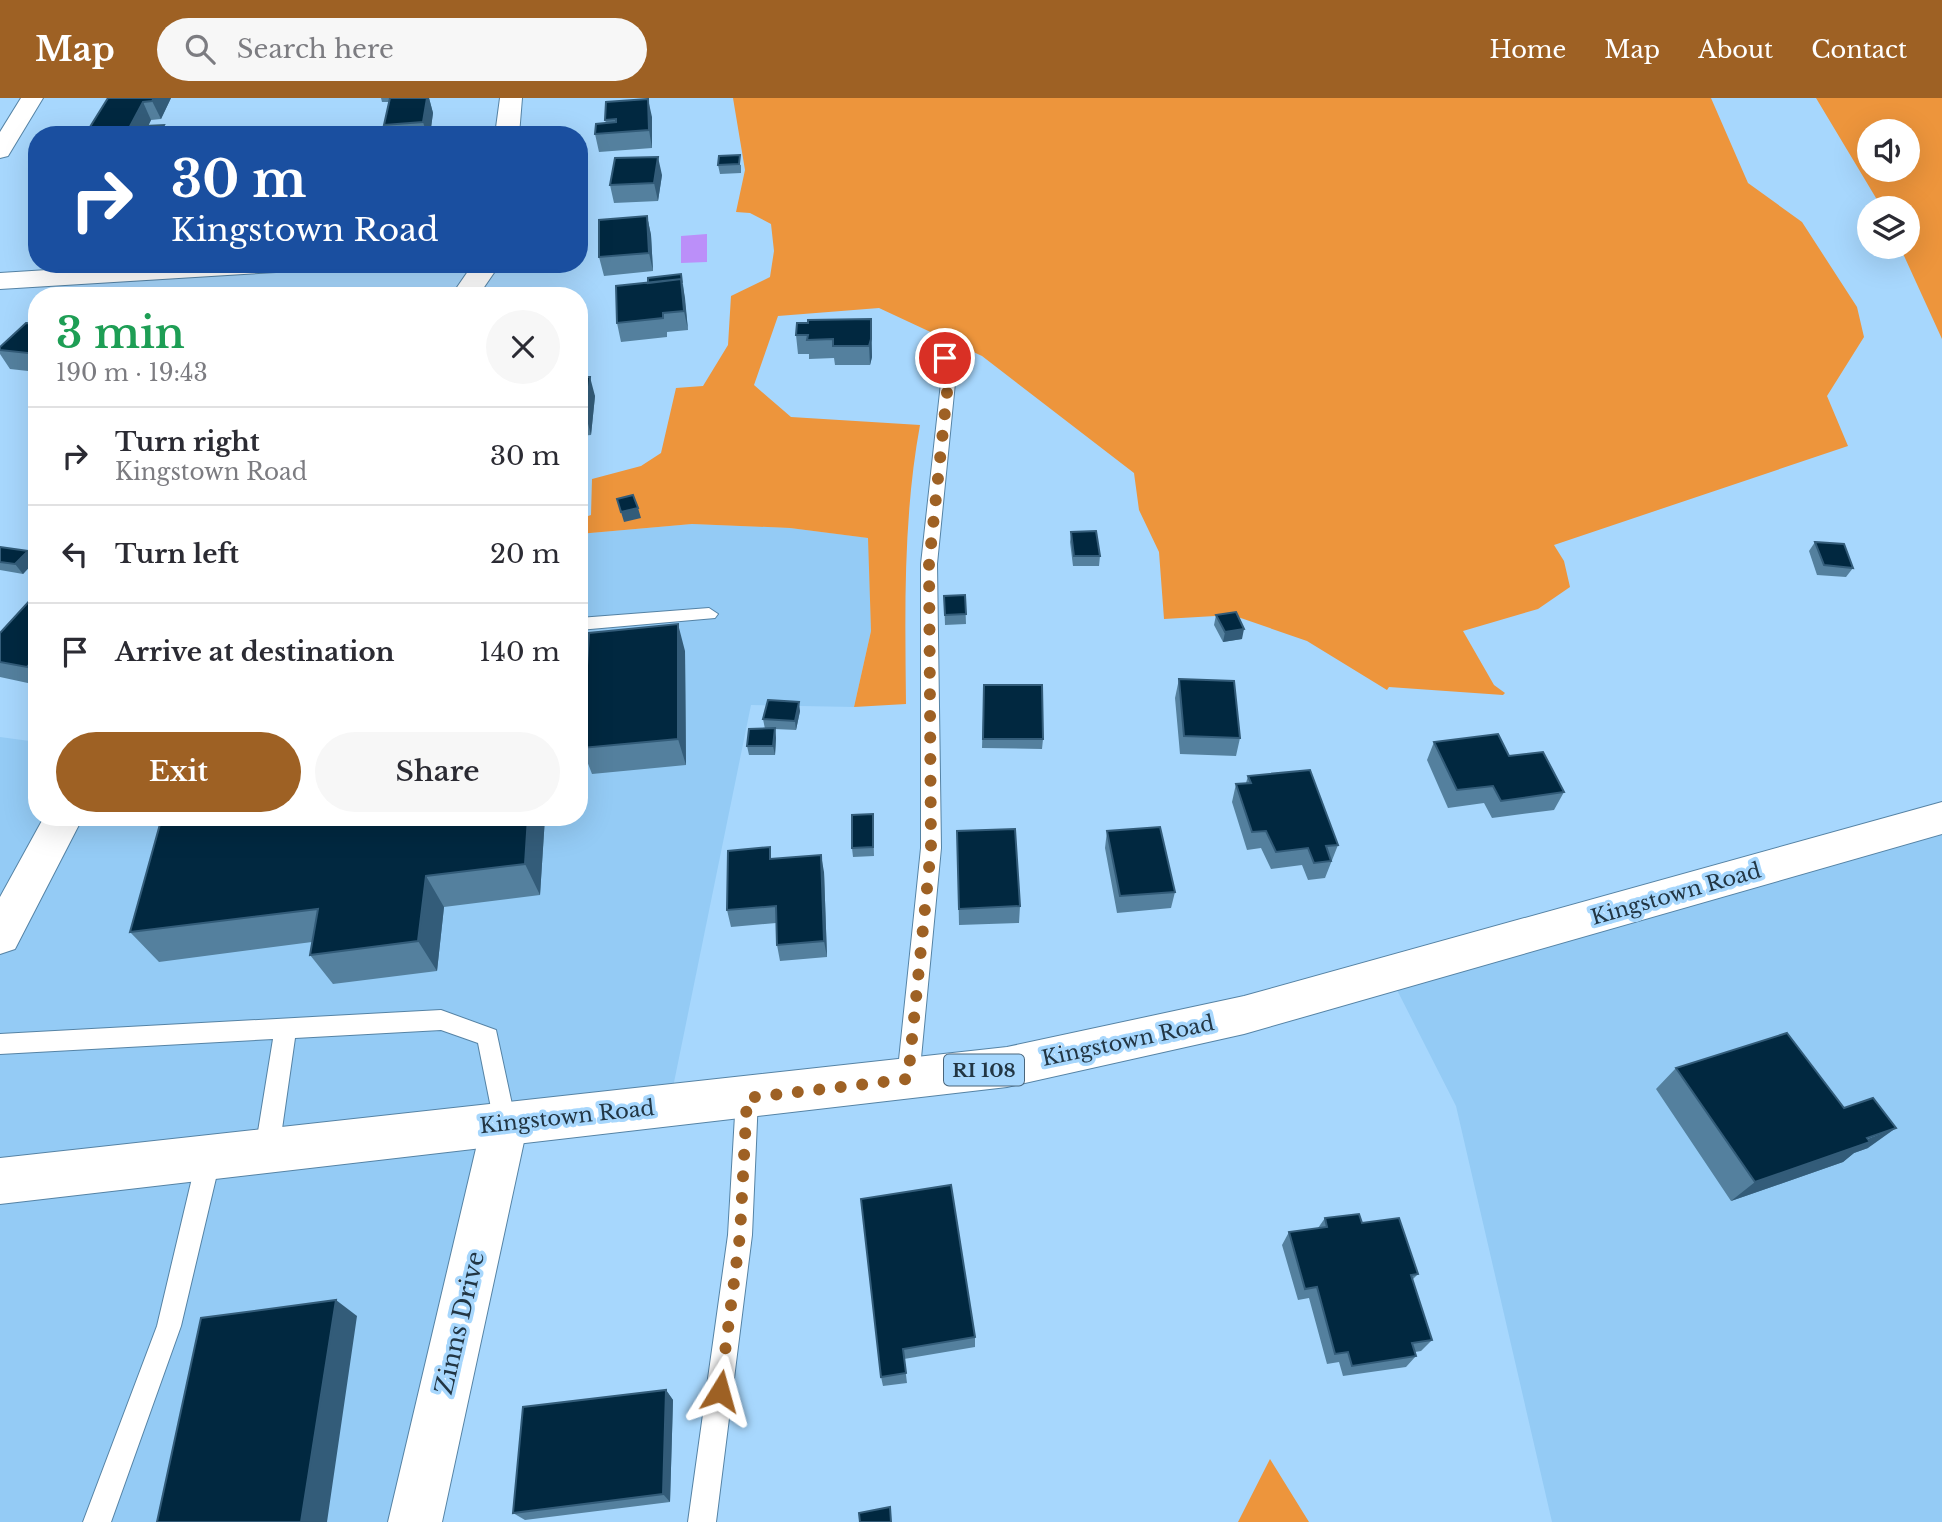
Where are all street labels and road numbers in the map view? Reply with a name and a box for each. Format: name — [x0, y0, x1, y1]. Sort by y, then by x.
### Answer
street label: Kingstown Road — [1588, 857, 1764, 931]
street label: Kingstown Road — [1039, 1010, 1217, 1072]
road number: RI 108 — [944, 1054, 1024, 1086]
street label: Kingstown Road — [478, 1095, 656, 1139]
street label: Zinns Drive — [429, 1248, 490, 1397]

